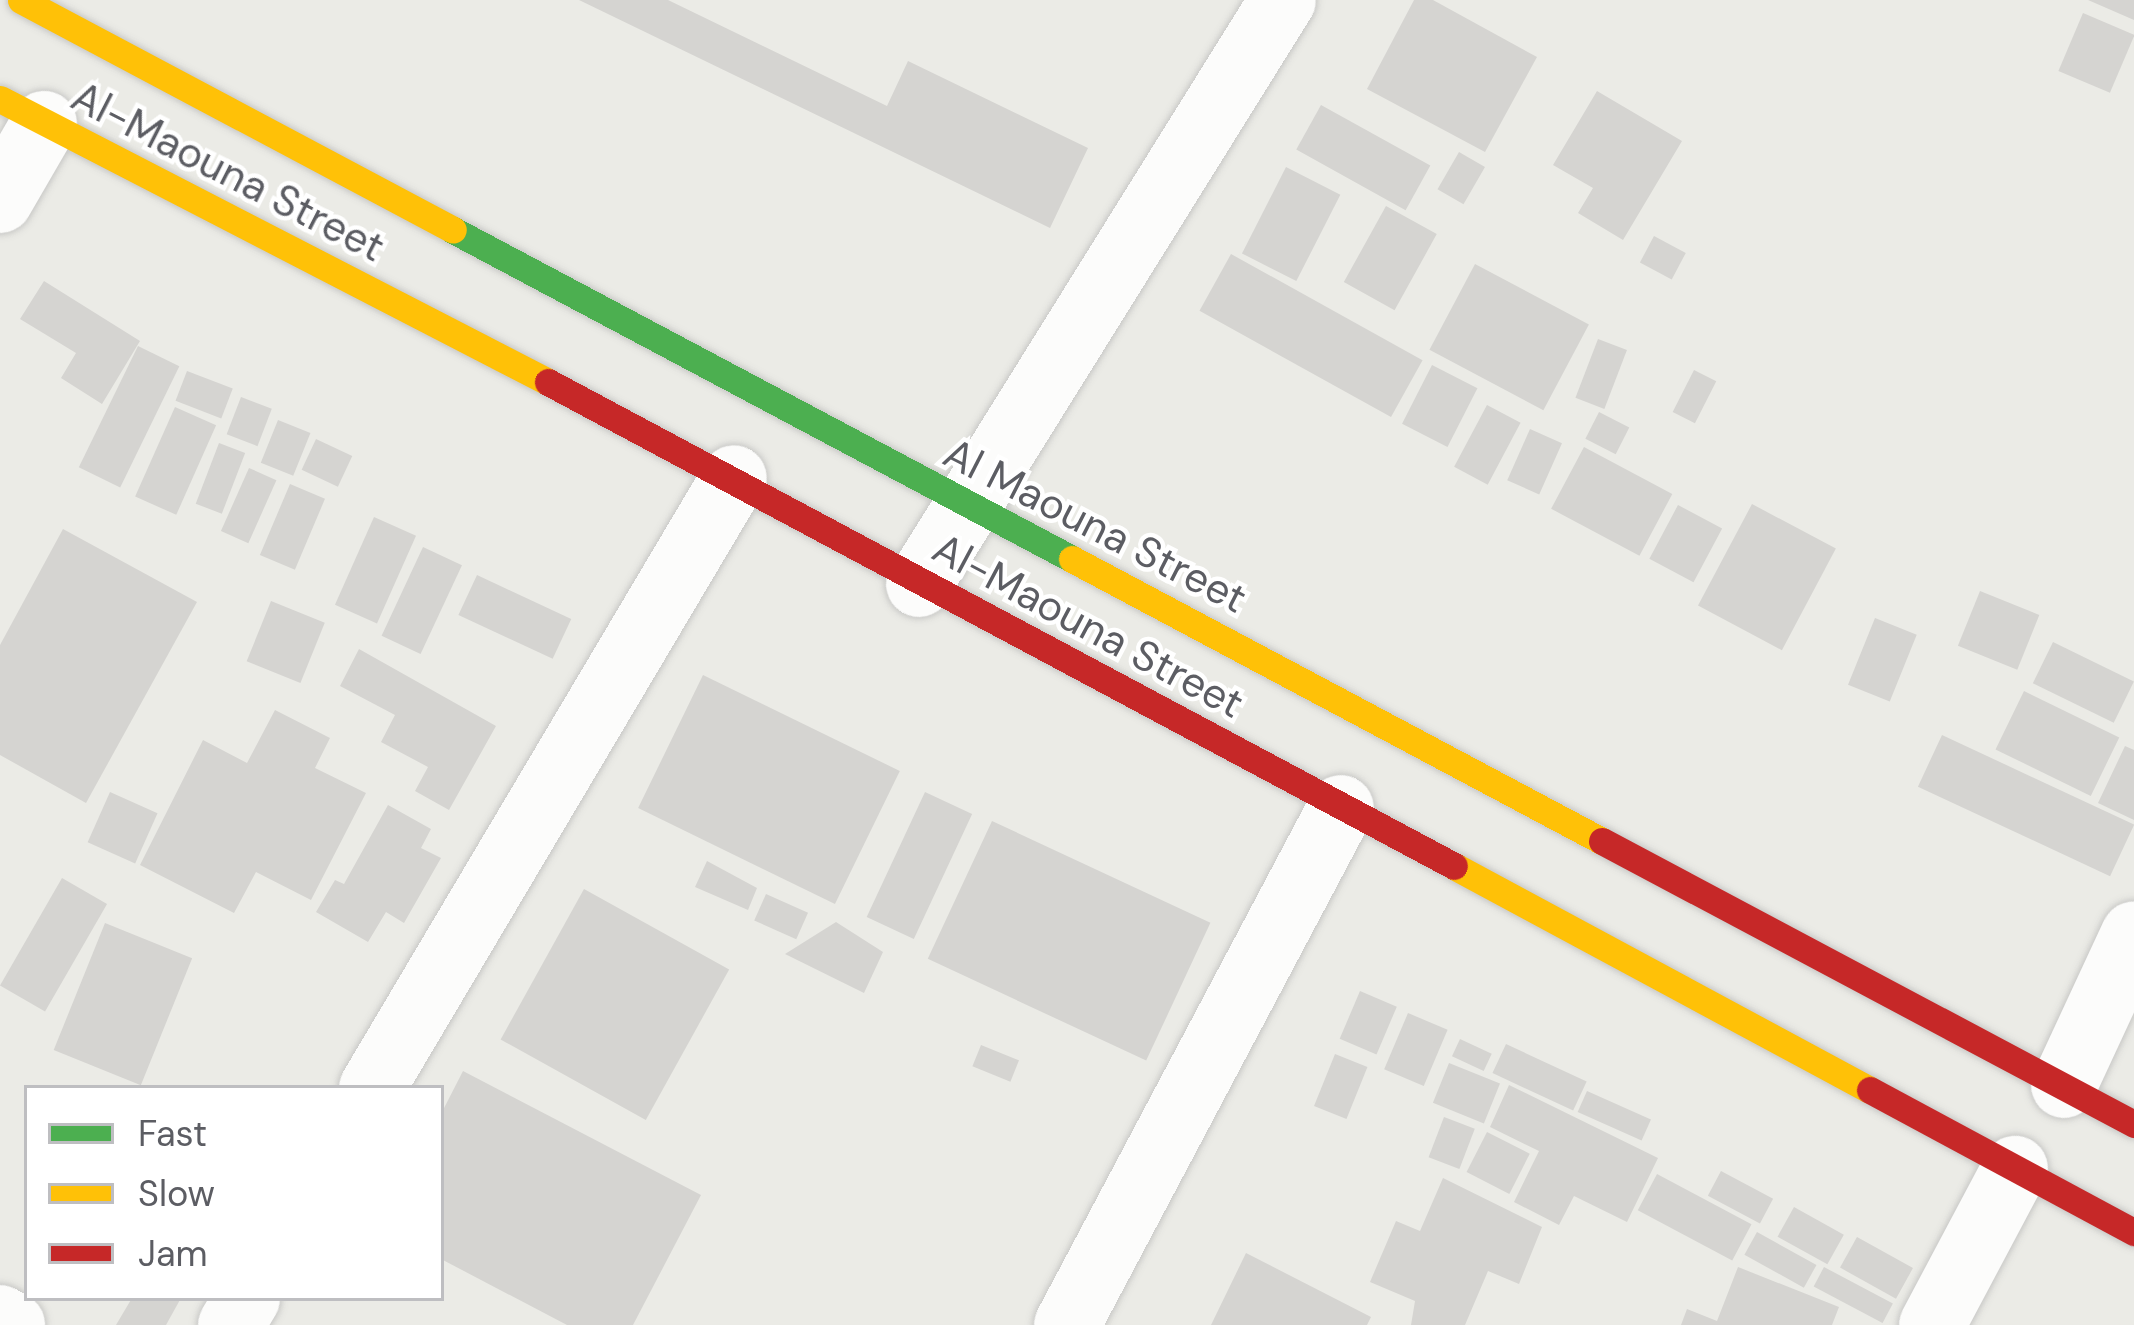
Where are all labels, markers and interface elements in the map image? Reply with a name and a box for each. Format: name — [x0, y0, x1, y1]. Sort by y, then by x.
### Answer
street label: Al-Maouna Street — [63, 71, 393, 273]
street label: Al Maouna Street — [935, 428, 1255, 624]
street label: Al-Maouna Street — [924, 523, 1252, 729]
legend — [24, 1085, 444, 1301]
text: Fast — [138, 1110, 207, 1157]
text: Slow — [138, 1170, 215, 1217]
text: Jam — [138, 1230, 208, 1277]

